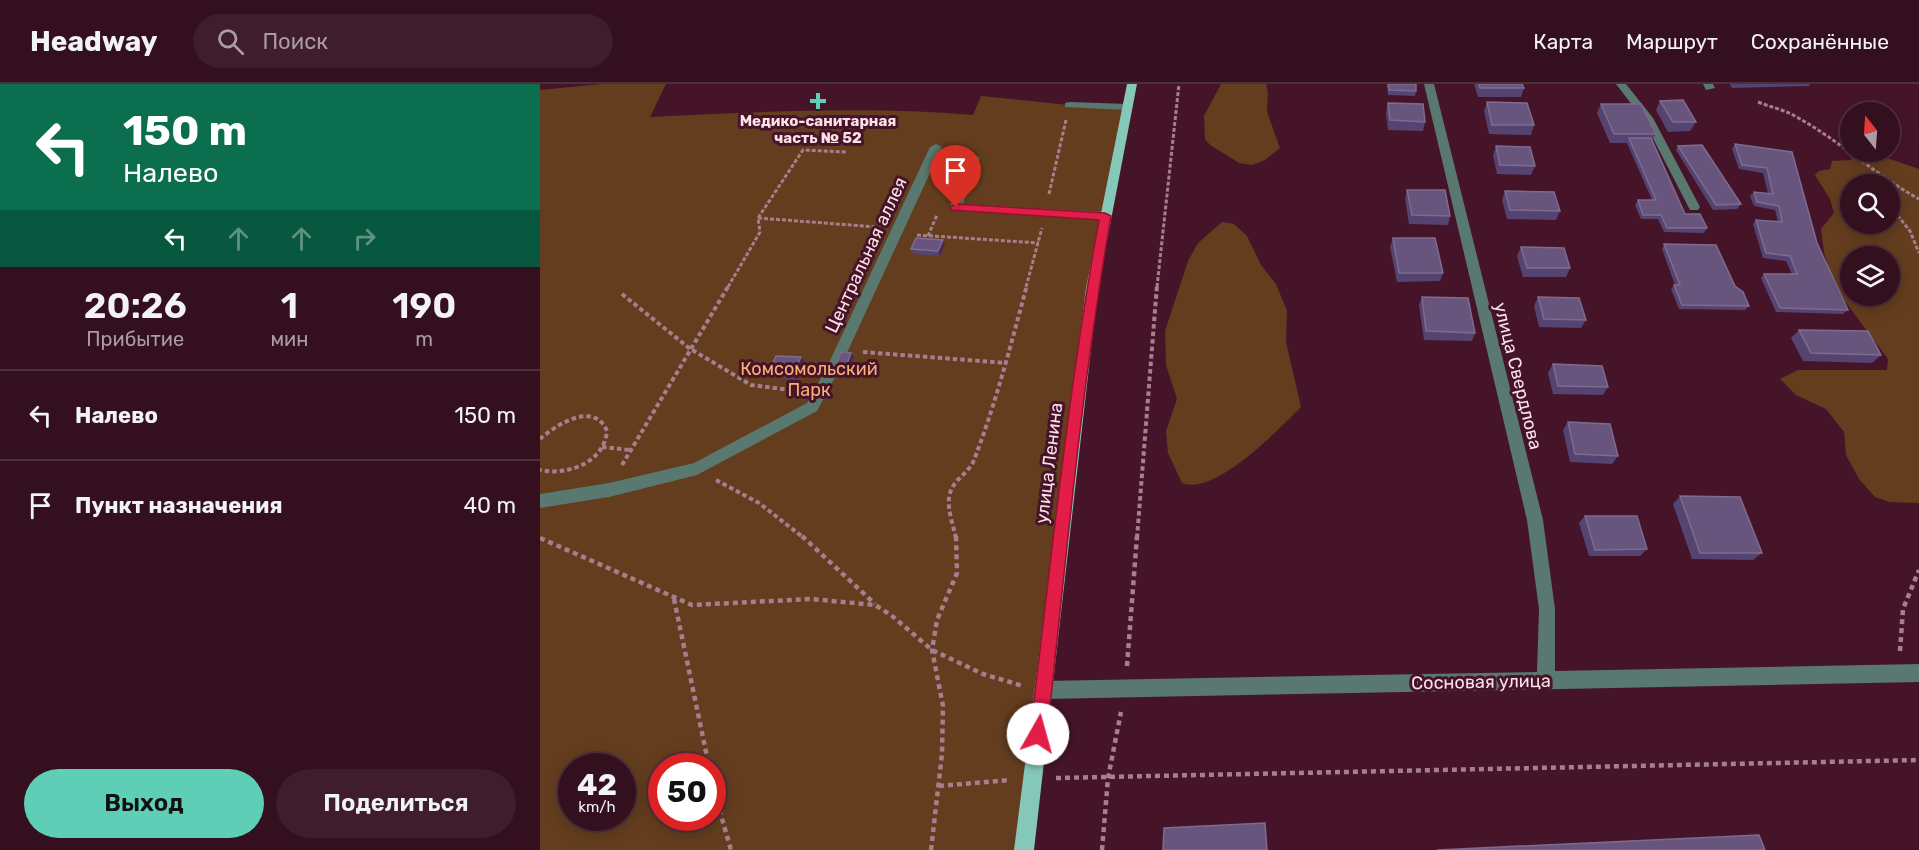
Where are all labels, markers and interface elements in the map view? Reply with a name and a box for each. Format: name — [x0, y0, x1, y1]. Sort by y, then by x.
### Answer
search box — [193, 14, 613, 68]
text: Headway — [30, 25, 157, 58]
icon: search — [214, 25, 247, 58]
text: Поиск — [262, 28, 328, 55]
text: Карта — [1533, 29, 1593, 54]
text: Маршрут — [1626, 29, 1718, 54]
text: Сохранённые — [1751, 29, 1889, 54]
marker: Медико-санитарная часть № 52 — [809, 92, 827, 110]
north arrow — [1840, 102, 1900, 162]
map controls — [1840, 102, 1900, 306]
text: 150 m — [123, 106, 247, 156]
icon: left — [24, 108, 102, 186]
place label: Медико-санитарная часть № 52 — [740, 112, 896, 147]
pin — [930, 145, 981, 207]
icon: arrive — [939, 154, 972, 187]
text: Налево — [123, 157, 219, 189]
street label: Центральная аллея — [820, 174, 912, 336]
button: search — [1840, 174, 1900, 234]
icon: left — [159, 222, 192, 255]
icon: ahead — [222, 222, 255, 255]
icon: ahead — [285, 222, 318, 255]
icon: right — [348, 222, 381, 255]
button: layers — [1840, 246, 1900, 306]
text: 20:26 — [84, 284, 187, 327]
text: 1 — [281, 284, 298, 327]
text: 190 — [392, 284, 456, 327]
street label: улица Свердлова — [1489, 300, 1547, 452]
text: Прибытие — [86, 327, 184, 351]
text: мин — [270, 327, 308, 351]
text: m — [415, 327, 433, 351]
park label: Комсомольский Парк — [740, 358, 878, 401]
icon: left — [24, 399, 57, 432]
street label: улица Ленина — [1031, 401, 1067, 525]
text: Налево — [75, 402, 158, 429]
text: 150 m — [455, 402, 516, 429]
icon: arrive — [24, 489, 57, 522]
text: Пункт назначения — [75, 492, 283, 519]
text: 40 m — [463, 492, 516, 519]
street label: Сосновая улица — [1411, 670, 1551, 694]
position arrow — [1006, 702, 1070, 766]
speed limit sign: 50 — [648, 753, 726, 831]
text: 42 — [577, 767, 617, 803]
button: Выход — [24, 769, 264, 838]
button: Поделиться — [276, 769, 516, 838]
text: km/h — [578, 798, 616, 816]

